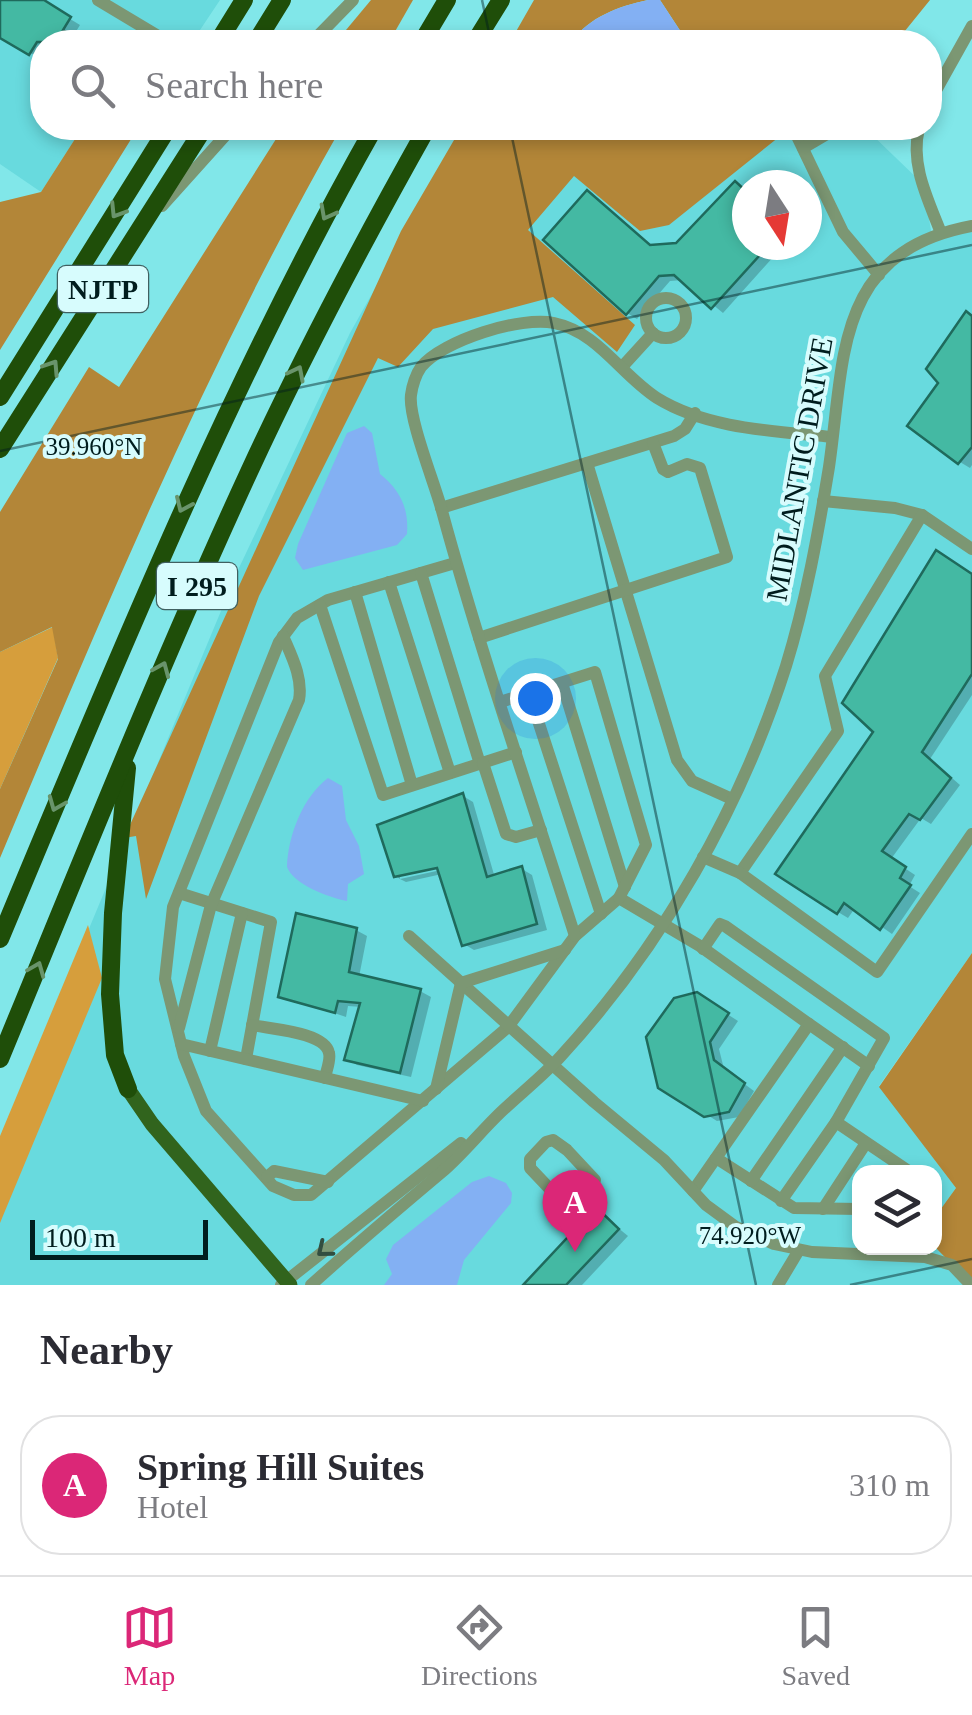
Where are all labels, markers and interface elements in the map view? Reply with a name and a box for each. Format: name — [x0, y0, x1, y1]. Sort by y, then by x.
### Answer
search box — [30, 30, 942, 140]
icon: search — [65, 58, 120, 113]
text: Search here — [145, 64, 323, 106]
north arrow — [732, 170, 822, 260]
one-way arrow — [110, 200, 129, 218]
one-way arrow — [320, 203, 339, 221]
road number: NJTP — [58, 266, 148, 312]
street label: MIDLANTIC DRIVE — [760, 334, 838, 604]
one-way arrow — [39, 359, 58, 377]
one-way arrow — [284, 366, 304, 384]
text: 39.960°N — [46, 433, 142, 460]
one-way arrow — [175, 495, 195, 513]
road number: I 295 — [157, 563, 237, 609]
one-way arrow — [150, 661, 170, 679]
your location — [510, 673, 561, 724]
one-way arrow — [47, 794, 67, 811]
one-way arrow — [26, 961, 46, 979]
map controls — [852, 1165, 942, 1255]
button: layers — [852, 1165, 942, 1255]
pin: A — [542, 1170, 608, 1252]
scale bar — [30, 1215, 208, 1260]
text: 100 m — [45, 1222, 116, 1253]
text: 74.920°W — [699, 1222, 802, 1249]
one-way arrow — [317, 1238, 335, 1256]
text: Nearby — [40, 1327, 173, 1373]
text: Spring Hill Suites — [137, 1446, 424, 1488]
text: A — [63, 1467, 86, 1503]
text: 310 m — [849, 1467, 930, 1503]
text: Hotel — [137, 1489, 208, 1525]
tab: Map — [122, 1600, 177, 1692]
tab: Directions — [421, 1600, 538, 1692]
tab: Saved — [782, 1600, 850, 1692]

